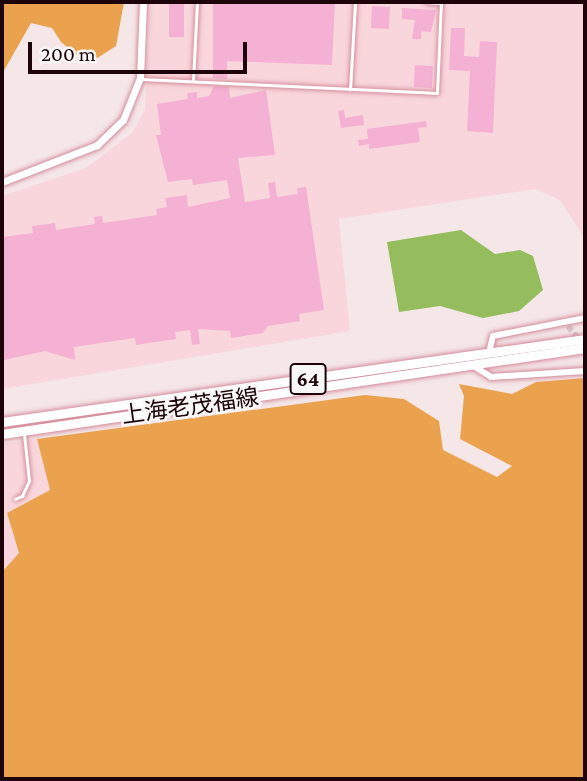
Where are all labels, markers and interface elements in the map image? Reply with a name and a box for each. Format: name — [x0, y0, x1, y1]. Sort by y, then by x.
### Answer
scale bar — [32, 28, 250, 72]
text: 200 m — [41, 42, 96, 66]
road number: 64 — [289, 362, 327, 396]
street label: 上海老茂福線 — [120, 383, 260, 429]

